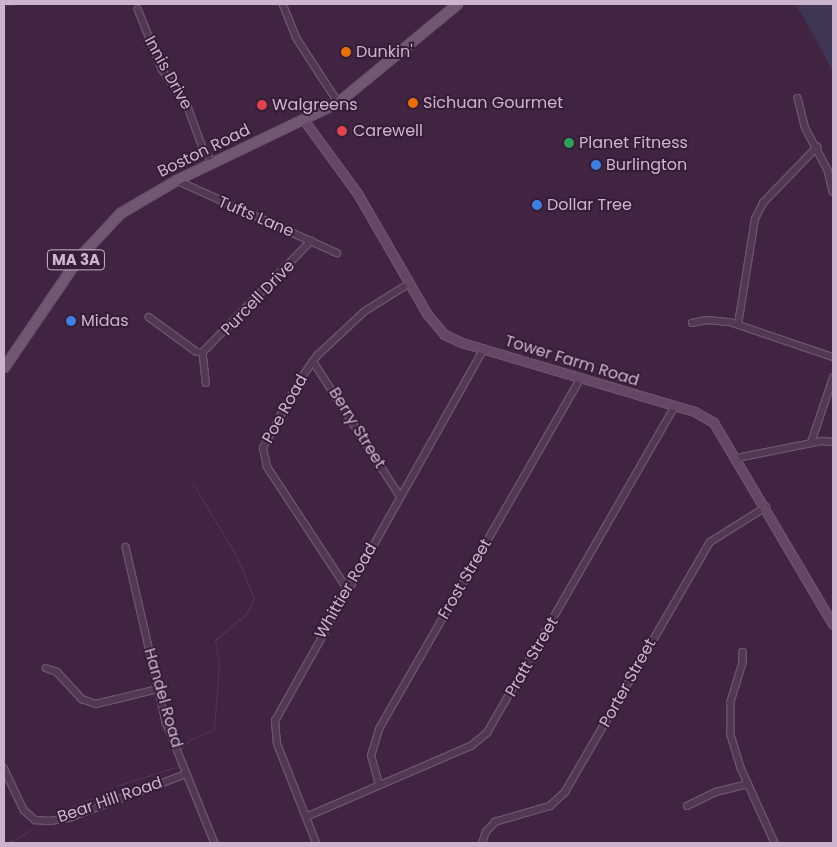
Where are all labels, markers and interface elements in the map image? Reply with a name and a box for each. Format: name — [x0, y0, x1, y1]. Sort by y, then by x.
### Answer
street label: Innis Drive — [140, 33, 196, 113]
place label: Dunkin' — [356, 42, 413, 62]
marker: Dunkin' — [340, 46, 352, 58]
place label: Sichuan Gourmet — [423, 93, 563, 113]
place label: Walgreens — [272, 95, 358, 115]
marker: Sichuan Gourmet — [407, 97, 419, 109]
marker: Walgreens — [256, 99, 268, 111]
street label: Boston Road — [155, 120, 253, 182]
place label: Carewell — [353, 121, 423, 141]
marker: Carewell — [335, 124, 349, 138]
place label: Planet Fitness — [579, 133, 688, 153]
marker: Planet Fitness — [563, 137, 575, 149]
place label: Burlington — [606, 155, 687, 175]
marker: Burlington — [590, 159, 602, 171]
street label: Tufts Lane — [215, 192, 297, 242]
place label: Dollar Tree — [547, 195, 632, 215]
marker: Dollar Tree — [531, 199, 543, 211]
road number: MA 3A — [46, 248, 106, 272]
street label: Purcell Drive — [217, 256, 299, 340]
place label: Midas — [81, 311, 129, 331]
marker: Midas — [65, 315, 77, 327]
street label: Tower Farm Road — [503, 331, 641, 391]
street label: Poe Road — [258, 371, 312, 447]
street label: Berry Street — [325, 384, 389, 472]
street label: Frost Street — [434, 535, 496, 623]
street label: Whittier Road — [311, 540, 381, 642]
street label: Pratt Street — [501, 614, 563, 700]
street label: Porter Street — [596, 635, 660, 731]
street label: Handel Road — [140, 646, 186, 750]
street label: Bear Hill Road — [55, 773, 165, 827]

